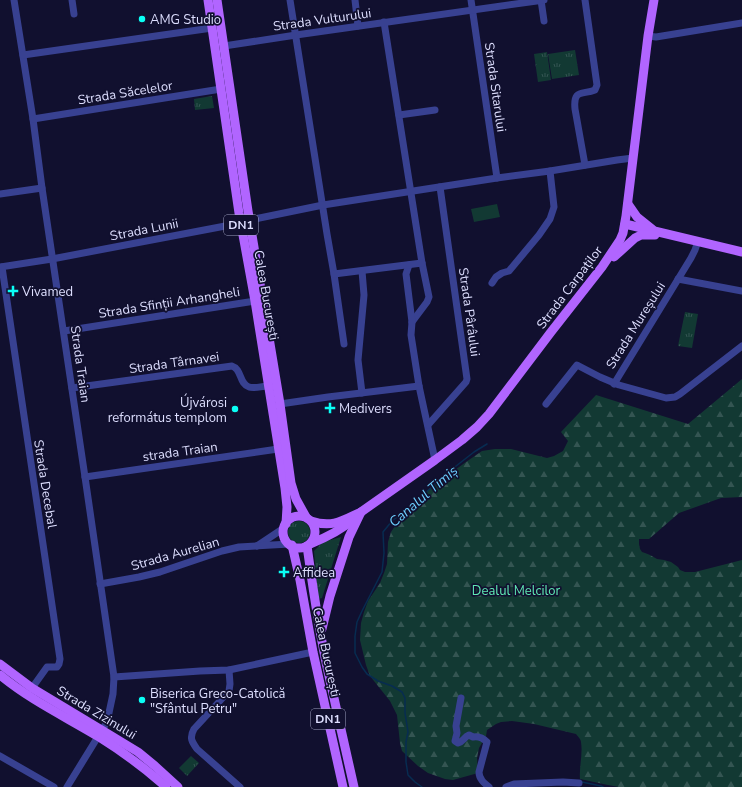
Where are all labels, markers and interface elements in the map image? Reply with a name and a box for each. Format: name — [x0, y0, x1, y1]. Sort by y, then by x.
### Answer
street label: Strada Vulturului — [272, 4, 372, 36]
place label: AMG Studio — [150, 11, 221, 29]
marker: AMG Studio — [137, 14, 147, 24]
street label: Strada Sitarului — [480, 41, 510, 133]
street label: Strada Săcelelor — [76, 77, 174, 109]
street label: Strada Lunii — [108, 215, 180, 245]
road number: DN1 — [224, 215, 258, 235]
street label: Strada Carpaților — [533, 242, 607, 333]
street label: Calea București — [249, 249, 283, 342]
street label: Strada Pârâului — [454, 267, 484, 358]
street label: Strada Mureșului — [602, 279, 670, 372]
place label: Vivamed — [21, 283, 73, 301]
street label: Strada Sfinții Arhangheli — [97, 283, 241, 323]
marker: Vivamed — [7, 285, 19, 297]
street label: Strada Traian — [66, 325, 94, 404]
street label: Strada Târnavei — [128, 348, 220, 378]
place label: Újvárosi református templom — [108, 393, 227, 427]
place label: Medivers — [339, 400, 392, 418]
marker: Medivers — [324, 402, 336, 414]
marker: Újvárosi református templom — [230, 404, 240, 414]
street label: strada Traian — [141, 438, 219, 466]
street label: Strada Decebal — [29, 439, 61, 530]
water label: Canalul Timiș — [385, 461, 462, 532]
street label: Strada Aurelian — [129, 533, 222, 575]
place label: Affidea — [293, 564, 335, 582]
marker: Affidea — [278, 566, 290, 578]
park label: Dealul Melcilor — [472, 582, 560, 600]
street label: Calea București — [308, 606, 344, 699]
street label: Strada Zizinului — [53, 682, 140, 744]
place label: Biserica Greco-Catolică "Sfântul Petru" — [150, 685, 285, 718]
marker: Biserica Greco-Catolică "Sfântul Petru" — [137, 695, 147, 705]
road number: DN1 — [311, 709, 345, 729]

